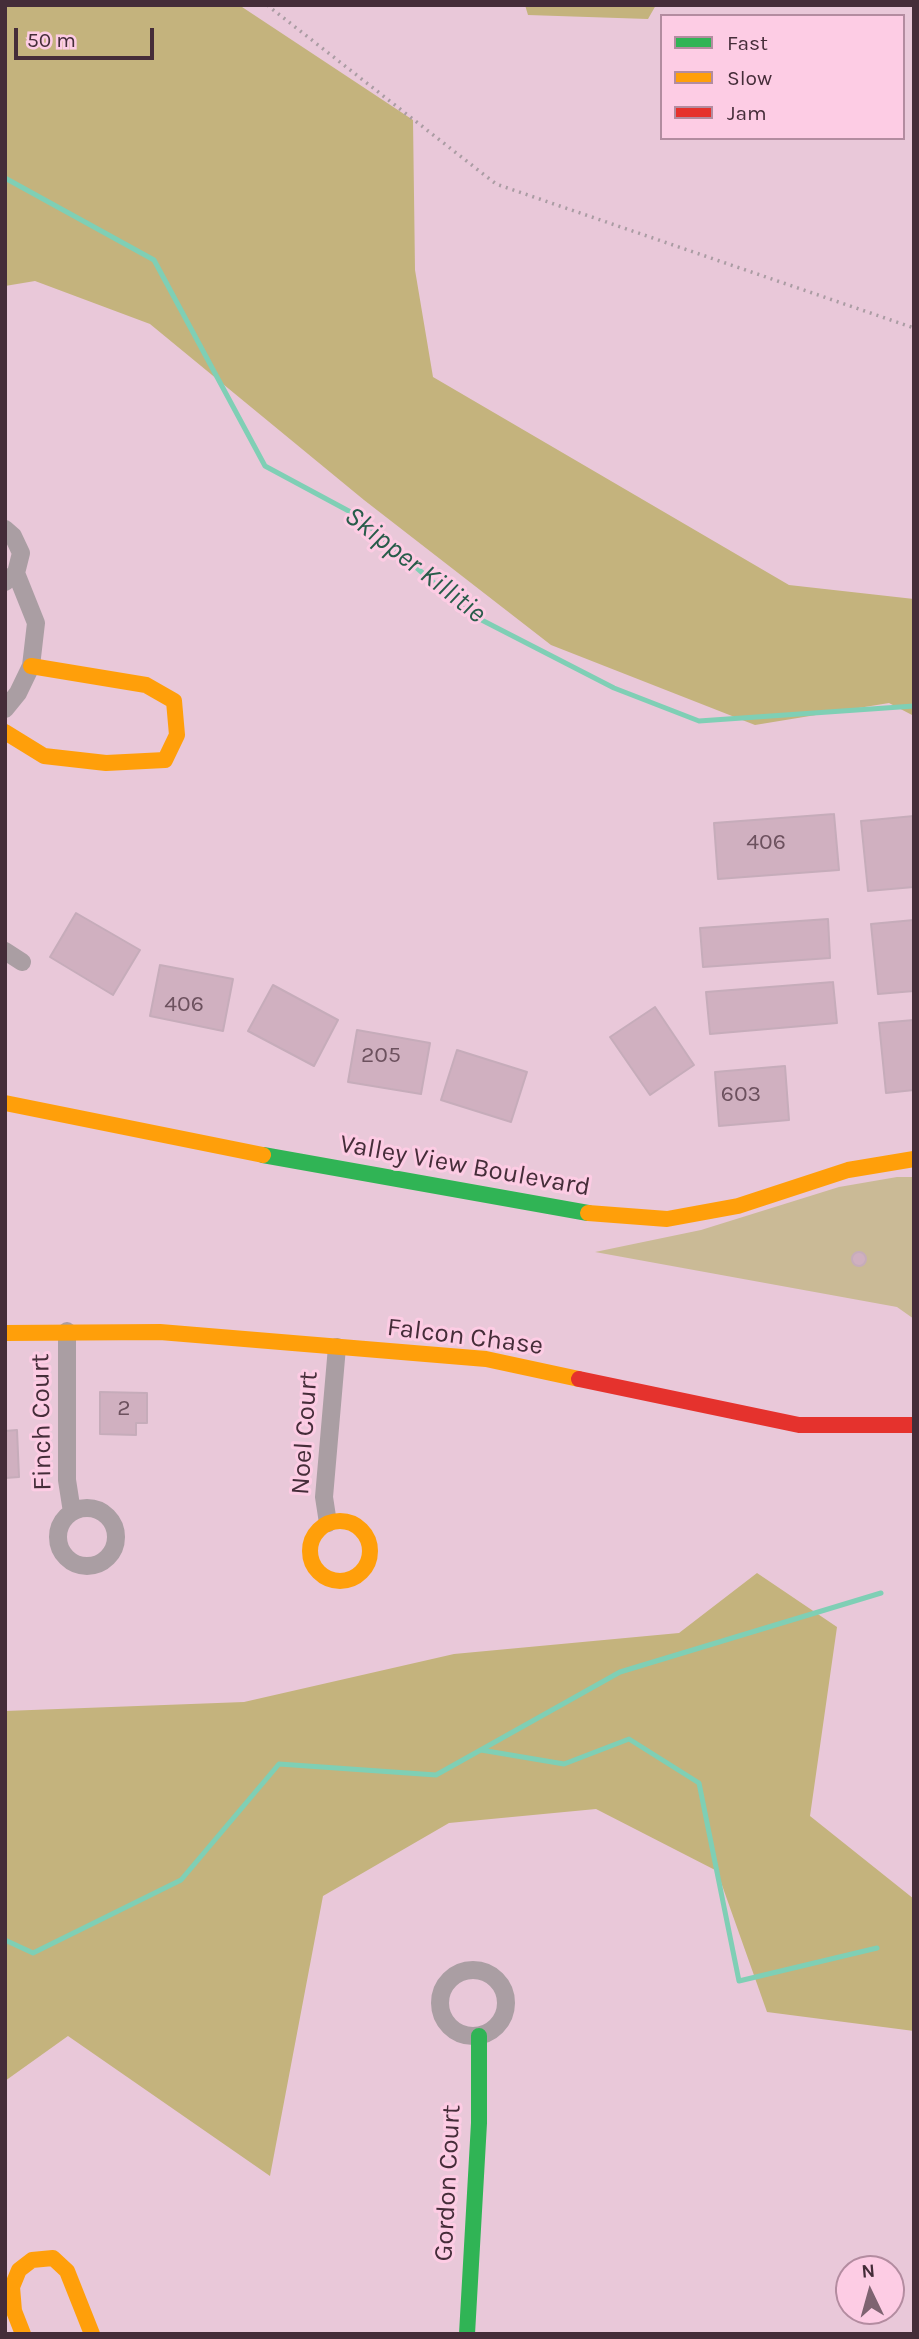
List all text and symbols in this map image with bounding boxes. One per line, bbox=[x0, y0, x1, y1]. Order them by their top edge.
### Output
scale bar bbox=[18, 14, 158, 58]
legend bbox=[660, 14, 905, 140]
text: 50 m bbox=[27, 28, 76, 52]
text: Fast bbox=[727, 31, 768, 55]
text: Slow bbox=[727, 66, 772, 90]
text: Jam bbox=[727, 101, 767, 125]
water label: Skipper Killitie bbox=[338, 499, 492, 631]
house number: 406 bbox=[746, 828, 786, 856]
house number: 406 bbox=[164, 990, 204, 1018]
house number: 205 bbox=[361, 1041, 401, 1069]
house number: 603 bbox=[721, 1080, 761, 1108]
street label: Valley View Boulevard bbox=[337, 1129, 593, 1203]
street label: Falcon Chase bbox=[385, 1312, 545, 1362]
street label: Finch Court bbox=[25, 1353, 59, 1491]
street label: Noel Court bbox=[285, 1370, 325, 1496]
house number: 2 bbox=[117, 1394, 131, 1422]
street label: Gordon Court bbox=[428, 2104, 468, 2262]
north arrow bbox=[835, 2255, 905, 2325]
text: N bbox=[861, 2260, 876, 2283]

